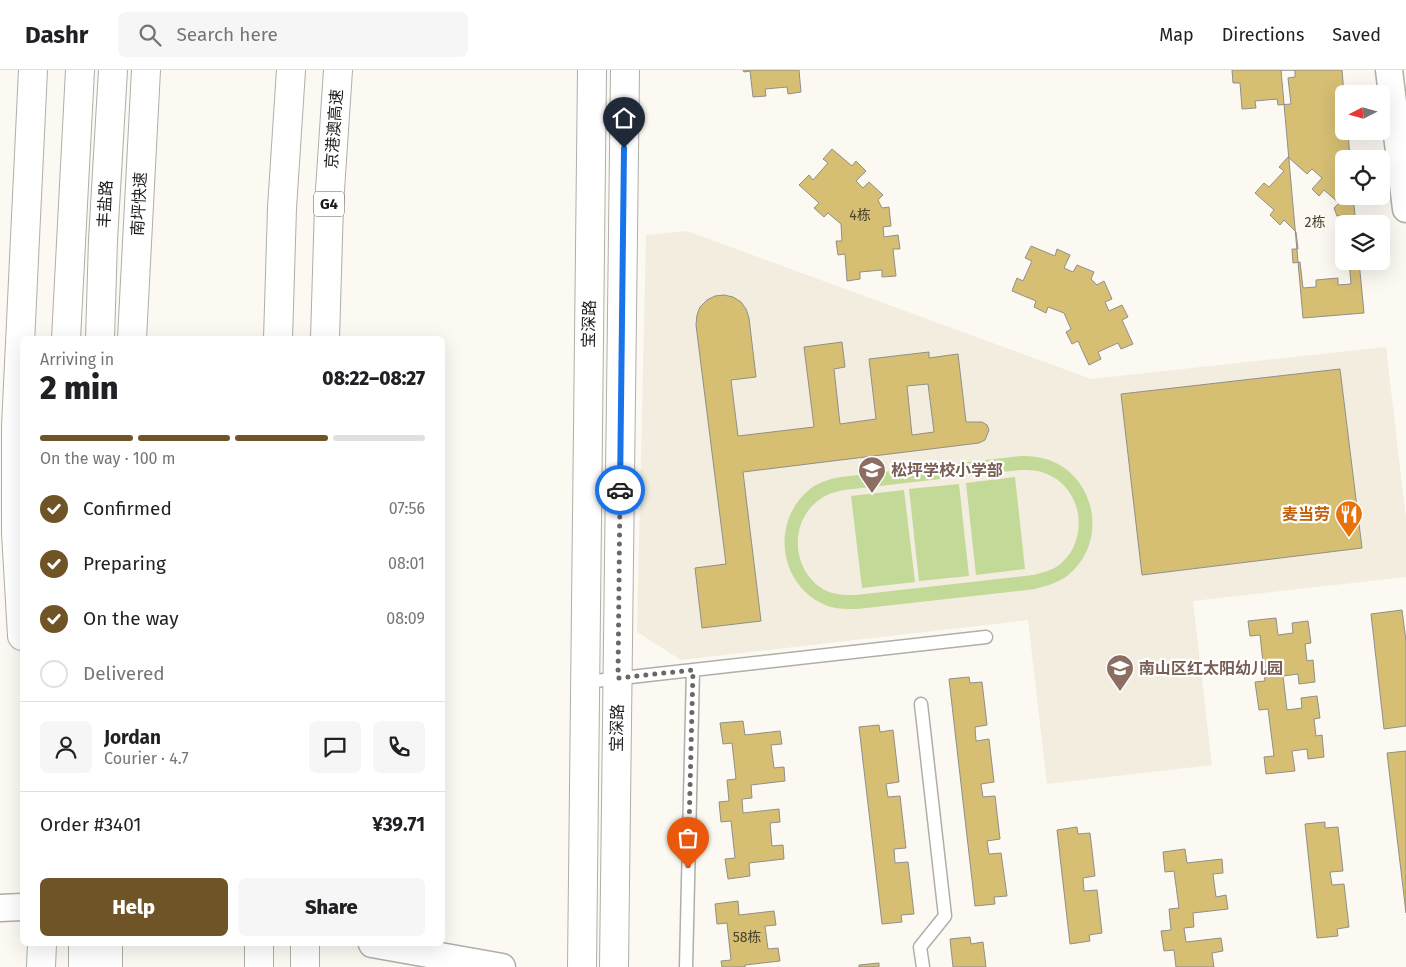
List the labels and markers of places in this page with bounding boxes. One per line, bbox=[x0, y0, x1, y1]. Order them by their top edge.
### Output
pin bbox=[603, 97, 645, 148]
school or university icon: 松坪学校小学部 bbox=[857, 455, 887, 494]
place label: 松坪学校小学部 bbox=[891, 461, 1003, 480]
restaurant icon: 麦当劳 bbox=[1334, 499, 1364, 538]
place label: 麦当劳 bbox=[1282, 505, 1330, 524]
school or university icon: 南山区红太阳幼儿园 bbox=[1105, 653, 1135, 692]
place label: 南山区红太阳幼儿园 bbox=[1139, 659, 1283, 678]
pin bbox=[667, 817, 709, 868]

